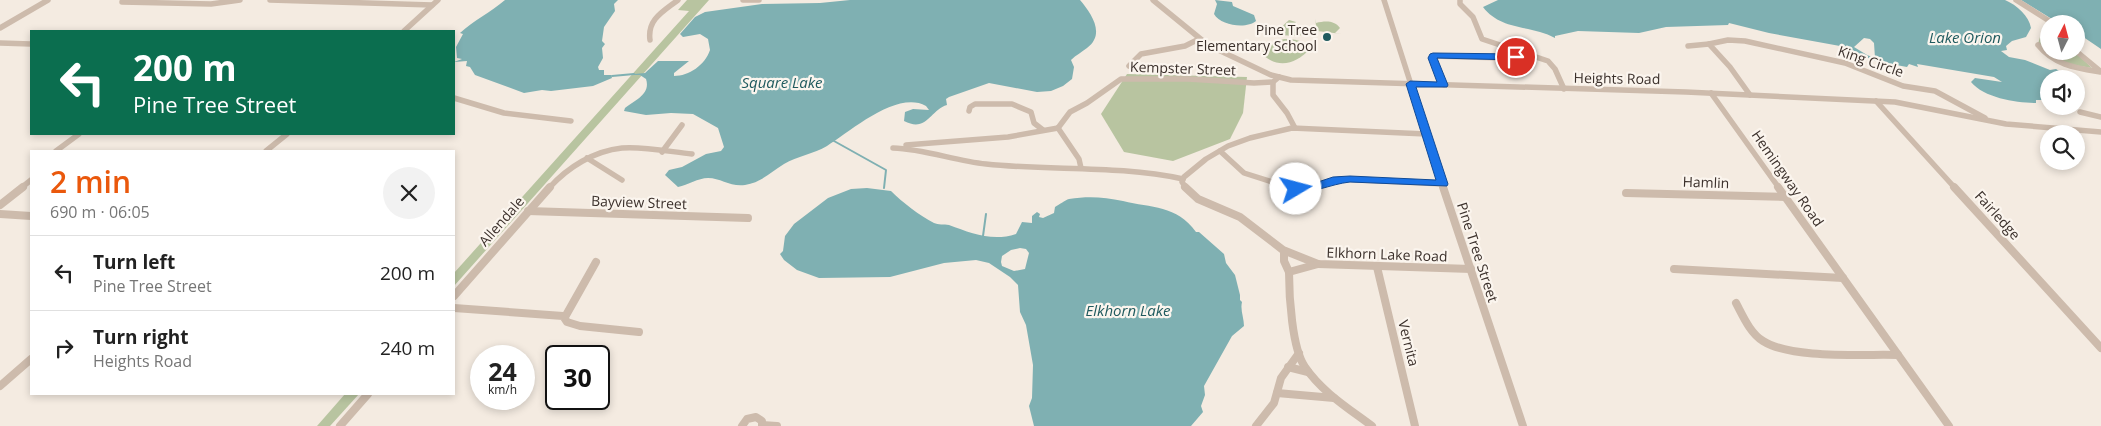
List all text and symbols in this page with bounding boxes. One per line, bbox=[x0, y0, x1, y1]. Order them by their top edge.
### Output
north arrow bbox=[2040, 15, 2085, 60]
map controls bbox=[2040, 15, 2085, 170]
place label: Pine Tree Elementary School bbox=[1196, 20, 1317, 55]
water label: Lake Orion bbox=[1929, 27, 2001, 47]
marker: Pine Tree Elementary School bbox=[1321, 31, 1333, 43]
pin bbox=[1495, 36, 1537, 78]
street label: King Circle bbox=[1836, 41, 1906, 81]
icon: arrive bbox=[1502, 43, 1530, 71]
text: 200 m bbox=[133, 44, 237, 91]
icon: left bbox=[50, 50, 115, 115]
street label: Kempster Street bbox=[1130, 57, 1236, 79]
street label: Heights Road bbox=[1574, 68, 1660, 88]
button: sound bbox=[2040, 70, 2085, 115]
water label: Square Lake bbox=[741, 72, 823, 92]
text: Pine Tree Street bbox=[133, 89, 296, 119]
button: search bbox=[2040, 125, 2085, 170]
street label: Hemingway Road bbox=[1748, 126, 1828, 230]
text: 2 min bbox=[50, 161, 131, 202]
position arrow bbox=[1269, 162, 1321, 214]
button: close bbox=[383, 167, 435, 219]
street label: Hamlin bbox=[1682, 172, 1730, 192]
street label: Fairledge bbox=[1971, 186, 2025, 244]
street label: Bayview Street bbox=[591, 191, 687, 213]
street label: Allendale bbox=[474, 192, 528, 250]
street label: Pine Tree Street bbox=[1453, 200, 1503, 304]
text: 690 m · 06:05 bbox=[50, 201, 150, 223]
street label: Elkhorn Lake Road bbox=[1326, 242, 1448, 266]
text: Turn left bbox=[93, 249, 175, 275]
icon: left bbox=[50, 259, 78, 287]
text: 200 m bbox=[380, 260, 435, 286]
text: Pine Tree Street bbox=[93, 275, 212, 297]
water label: Elkhorn Lake bbox=[1086, 300, 1171, 320]
street label: Vernita bbox=[1394, 318, 1424, 368]
text: Turn right bbox=[93, 324, 188, 350]
icon: right bbox=[50, 334, 78, 362]
text: 240 m bbox=[380, 335, 435, 361]
speed limit sign: 30 bbox=[545, 345, 610, 410]
text: Heights Road bbox=[93, 350, 192, 372]
text: 24 bbox=[488, 354, 517, 388]
text: km/h bbox=[488, 381, 517, 398]

